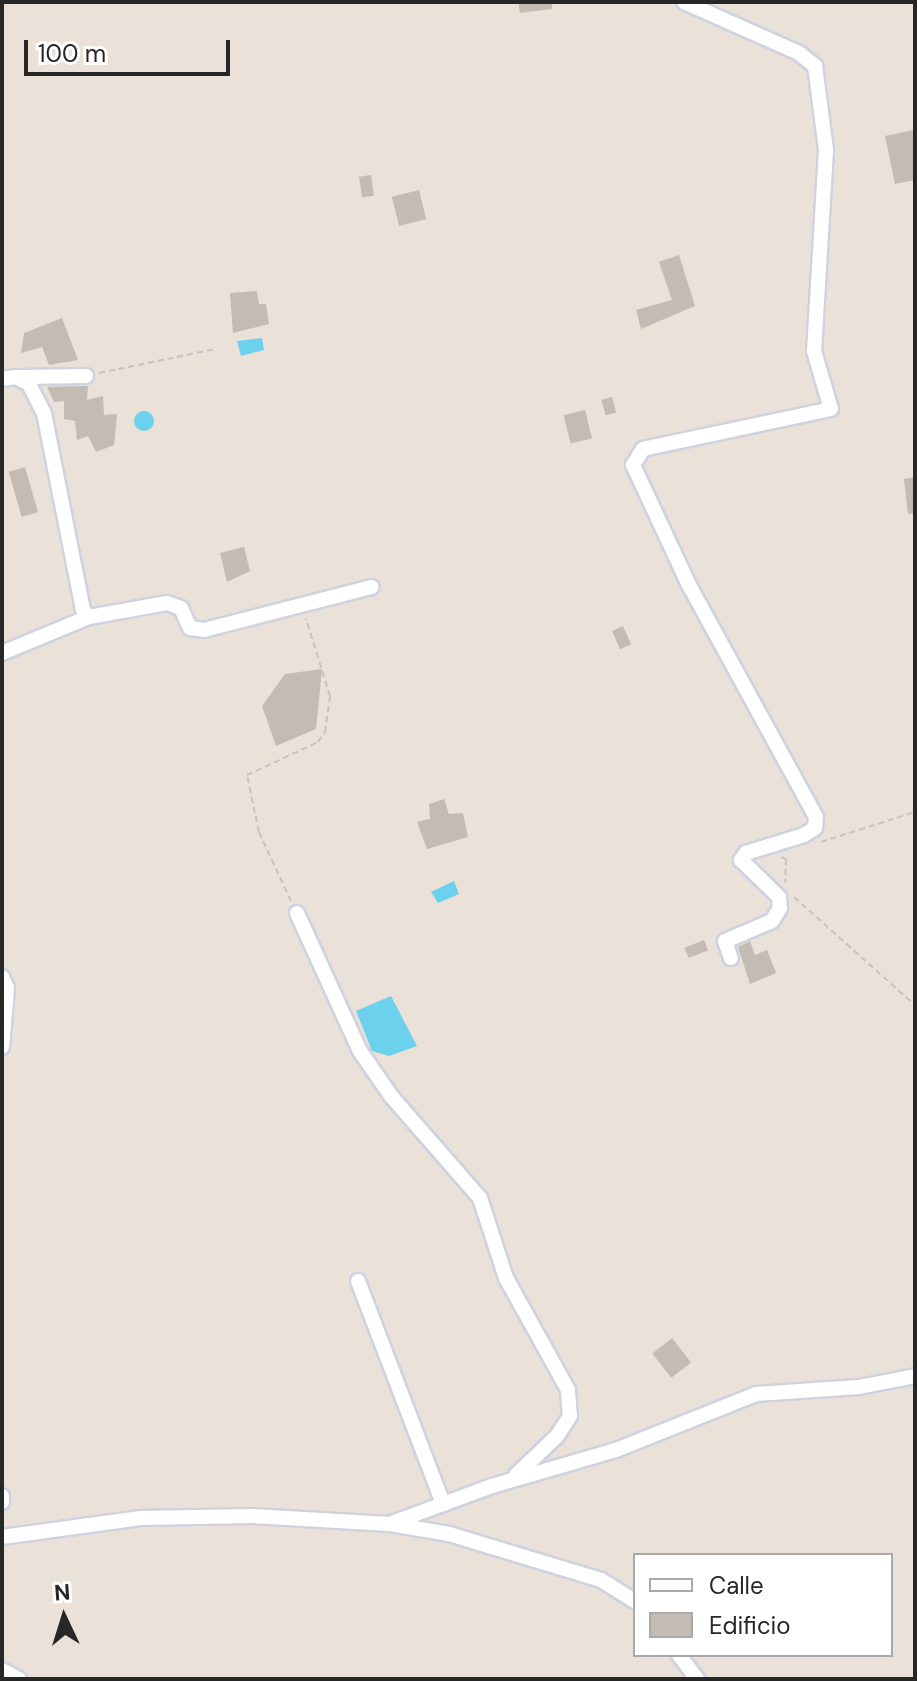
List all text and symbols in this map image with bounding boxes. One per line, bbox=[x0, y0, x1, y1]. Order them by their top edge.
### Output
scale bar bbox=[28, 24, 234, 74]
text: 100 m bbox=[38, 38, 106, 69]
legend bbox=[633, 1553, 893, 1657]
text: Calle bbox=[709, 1570, 764, 1601]
north arrow bbox=[24, 1577, 104, 1657]
text: N bbox=[53, 1578, 71, 1608]
text: Edificio bbox=[709, 1610, 791, 1641]

